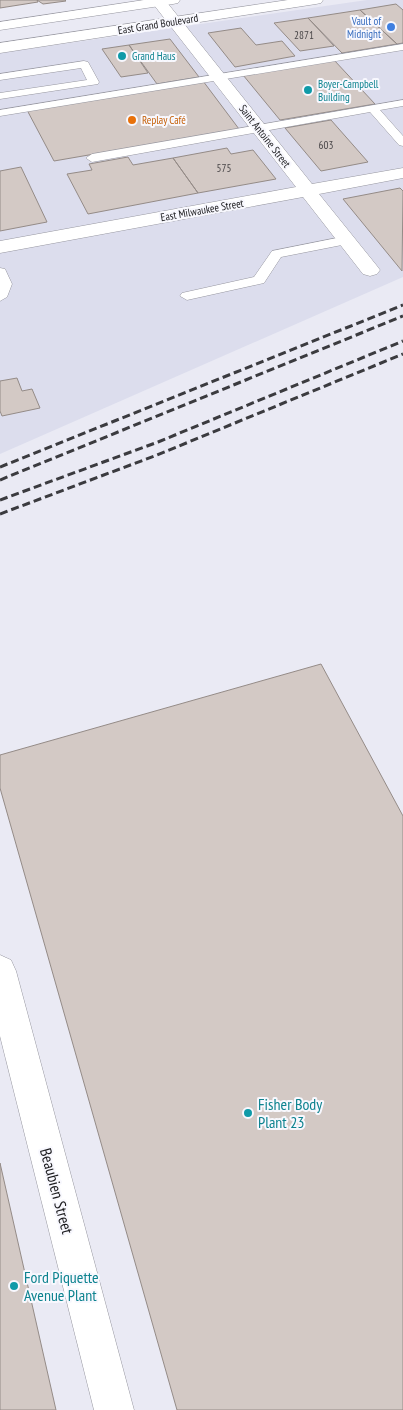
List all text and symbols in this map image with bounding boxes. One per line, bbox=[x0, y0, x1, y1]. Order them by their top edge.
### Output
street label: East Grand Boulevard bbox=[117, 11, 199, 37]
place label: Vault of Midnight bbox=[347, 14, 382, 41]
marker: Vault of Midnight bbox=[385, 21, 397, 33]
house number: 2871 bbox=[294, 28, 314, 42]
place label: Grand Haus bbox=[132, 49, 176, 63]
marker: Grand Haus bbox=[116, 50, 128, 62]
place label: Boyer-Campbell Building bbox=[318, 77, 379, 104]
marker: Boyer-Campbell Building bbox=[302, 84, 314, 96]
street label: Saint Antoine Street bbox=[236, 102, 294, 170]
place label: Replay Café bbox=[142, 113, 186, 127]
marker: Replay Café bbox=[126, 114, 138, 126]
house number: 603 bbox=[319, 138, 333, 152]
house number: 575 bbox=[217, 161, 231, 175]
street label: East Milwaukee Street bbox=[159, 196, 245, 224]
place label: Fisher Body Plant 23 bbox=[258, 1094, 322, 1132]
marker: Fisher Body Plant 23 bbox=[242, 1107, 254, 1119]
street label: Beaubien Street bbox=[36, 1146, 78, 1237]
place label: Ford Piquette Avenue Plant bbox=[24, 1267, 99, 1305]
marker: Ford Piquette Avenue Plant bbox=[8, 1280, 20, 1292]

